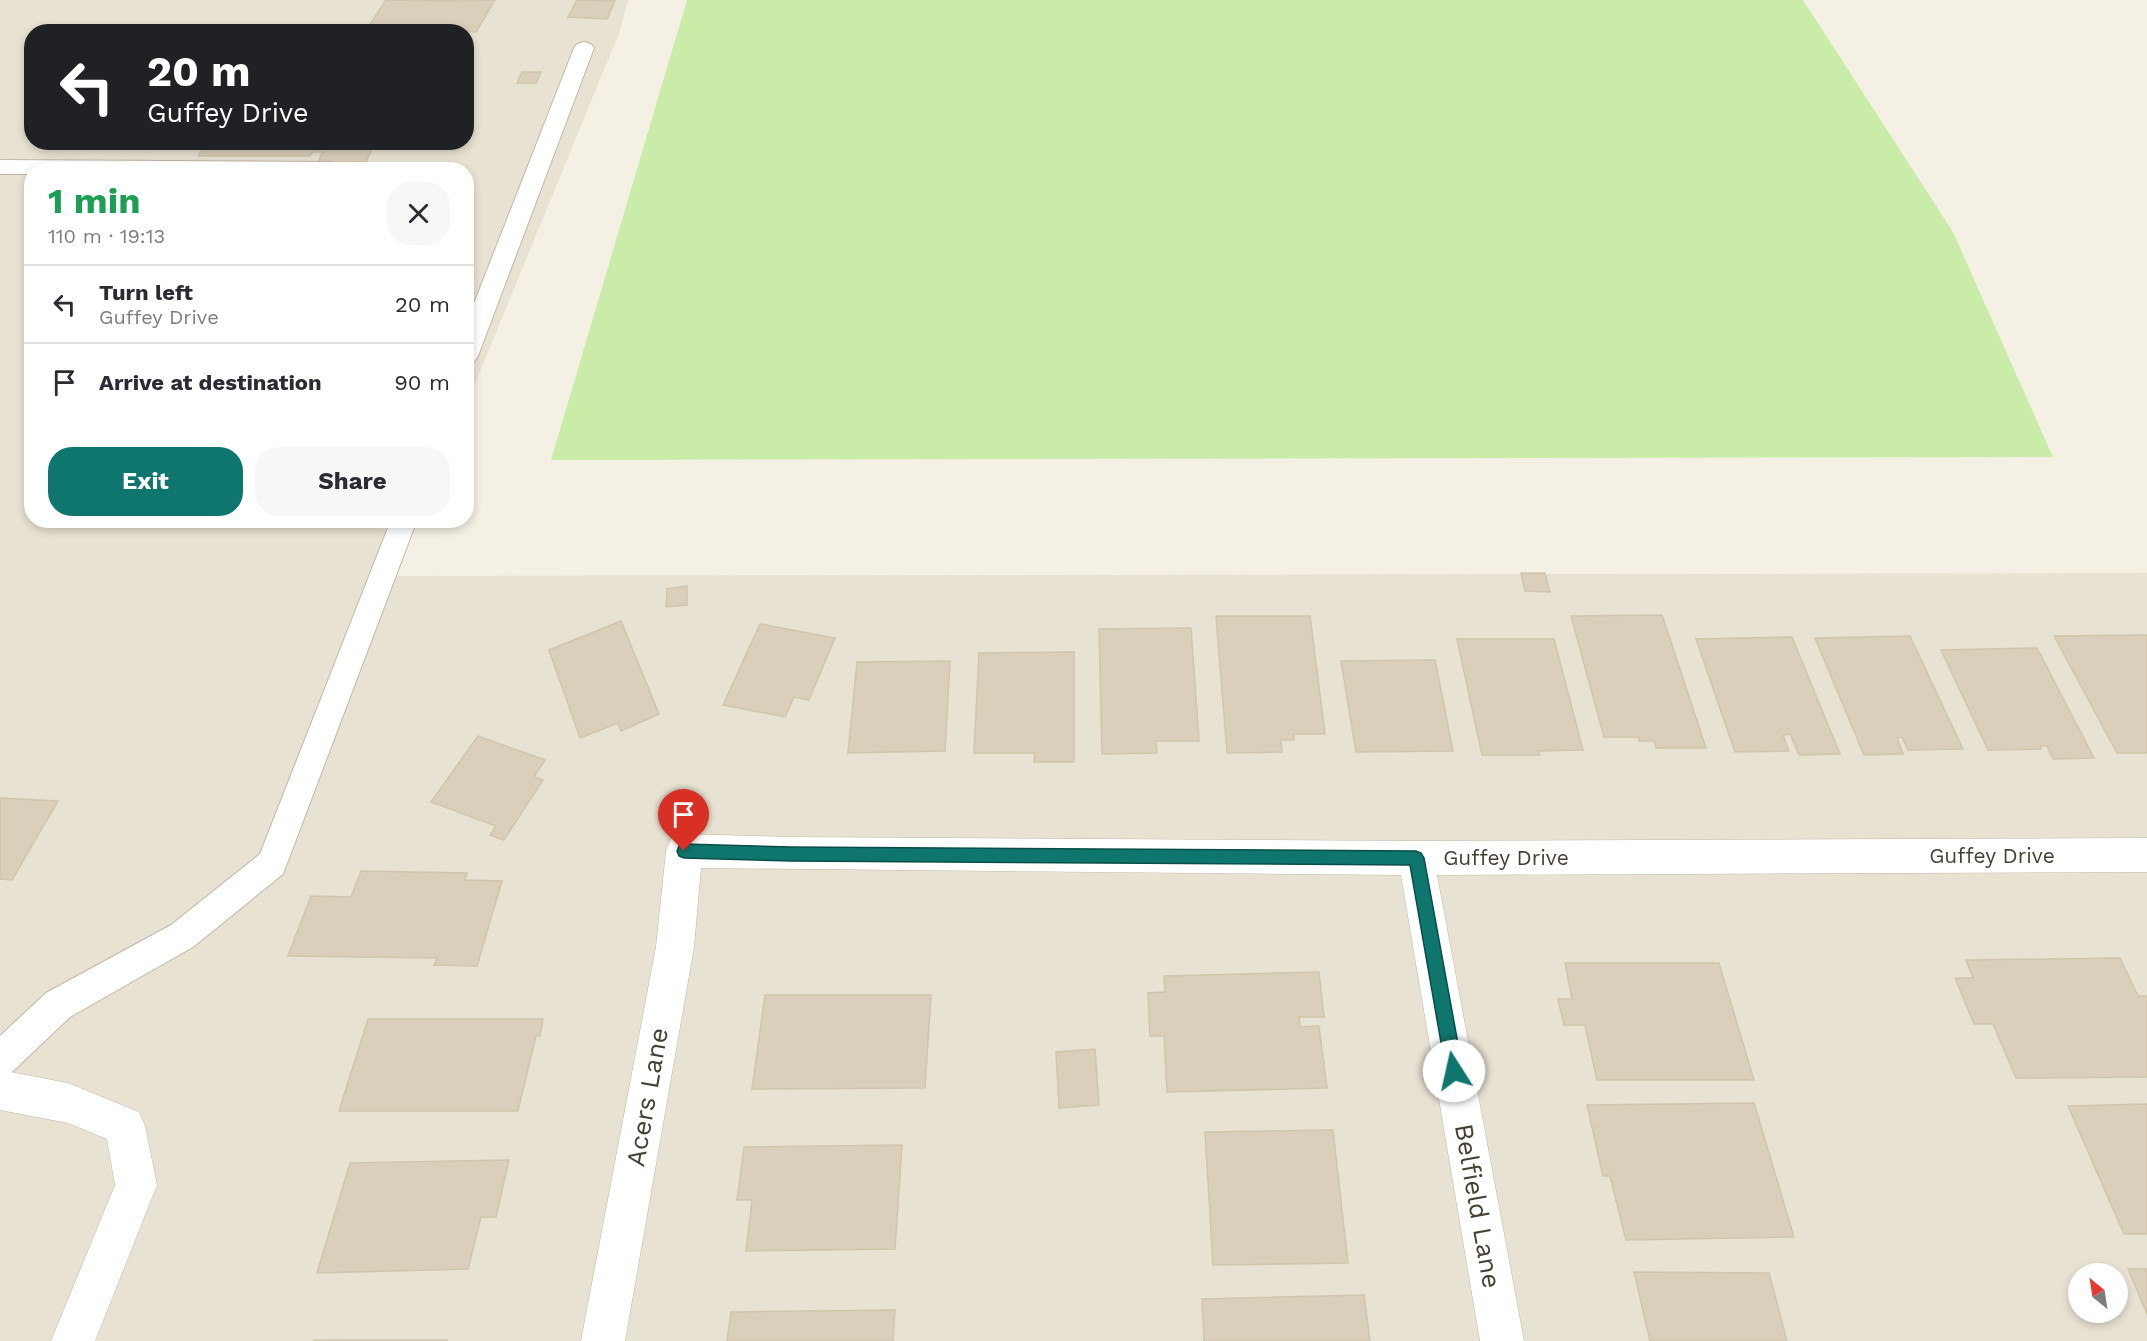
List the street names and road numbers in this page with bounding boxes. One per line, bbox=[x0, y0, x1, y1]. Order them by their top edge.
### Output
street label: Guffey Drive bbox=[1929, 843, 2055, 868]
street label: Guffey Drive bbox=[1443, 845, 1569, 870]
street label: Acers Lane bbox=[620, 1025, 674, 1169]
street label: Belfield Lane bbox=[1449, 1121, 1507, 1291]

